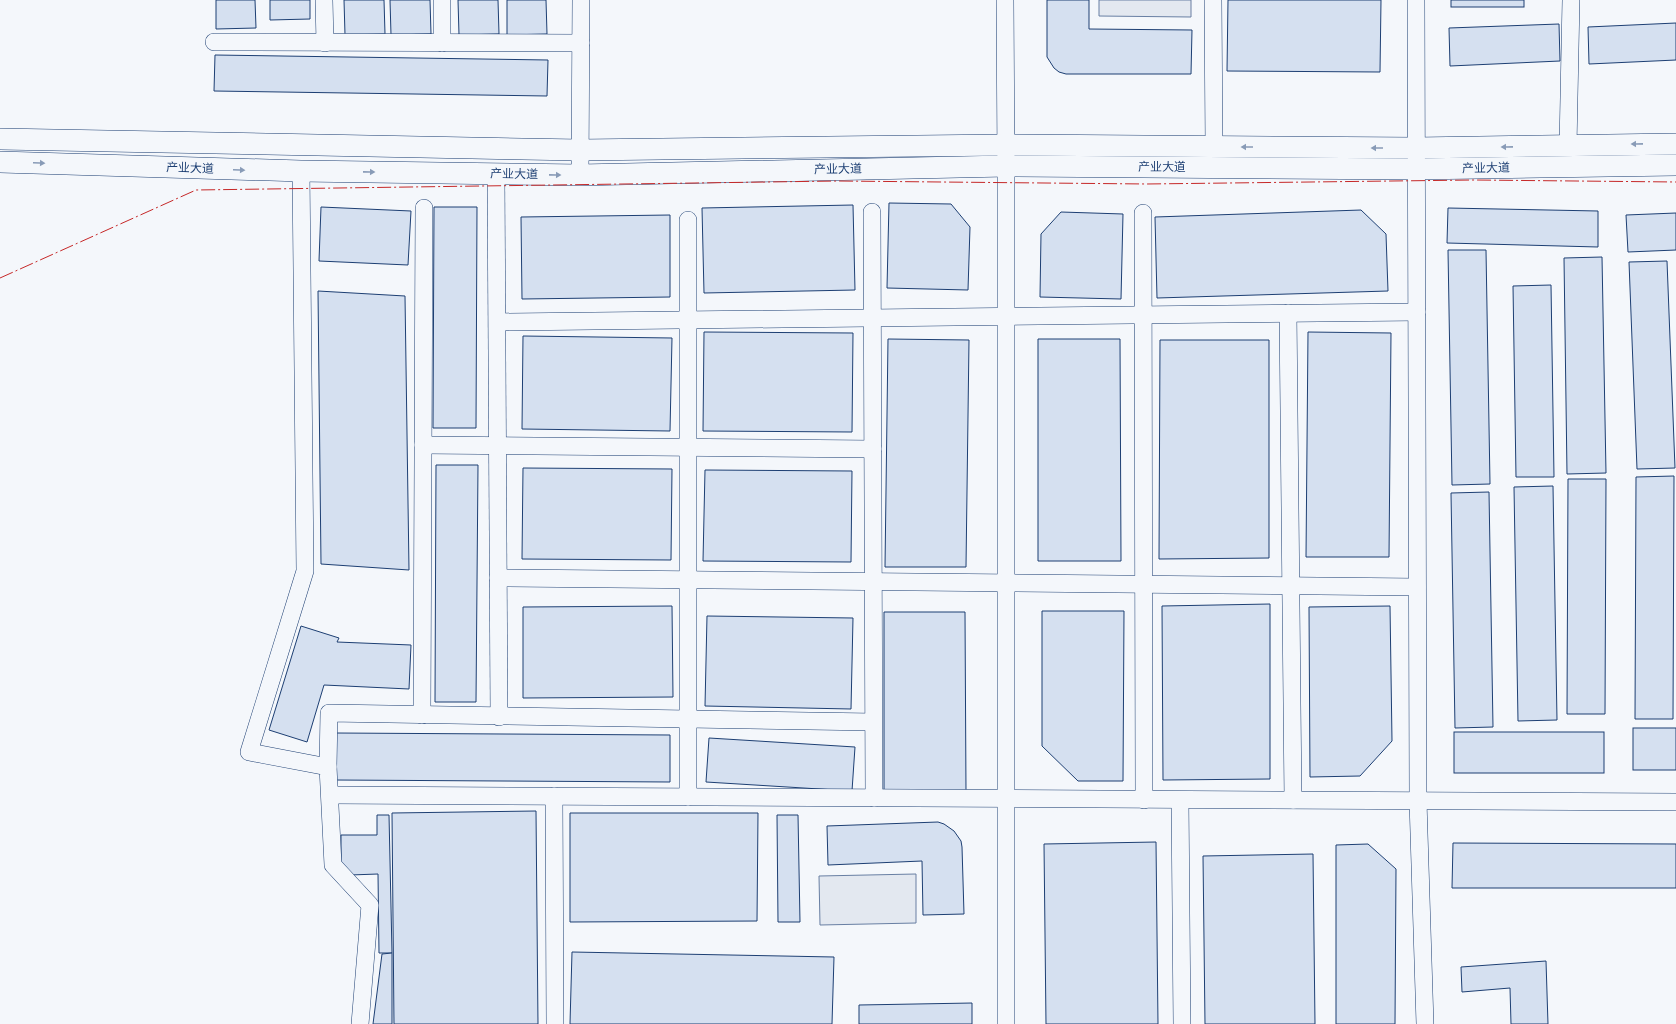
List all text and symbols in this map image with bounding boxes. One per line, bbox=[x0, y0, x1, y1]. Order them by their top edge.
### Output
one-way arrow bbox=[1630, 141, 1643, 147]
one-way arrow bbox=[1240, 144, 1253, 150]
one-way arrow bbox=[1500, 144, 1513, 150]
one-way arrow bbox=[1370, 145, 1383, 151]
street label: 产业大道 bbox=[166, 159, 214, 175]
street label: 产业大道 bbox=[1138, 159, 1186, 173]
one-way arrow bbox=[33, 160, 46, 166]
street label: 产业大道 bbox=[1462, 160, 1510, 174]
street label: 产业大道 bbox=[814, 161, 862, 175]
one-way arrow bbox=[233, 166, 245, 173]
street label: 产业大道 bbox=[490, 166, 538, 180]
one-way arrow bbox=[363, 169, 376, 175]
one-way arrow bbox=[549, 172, 562, 178]

